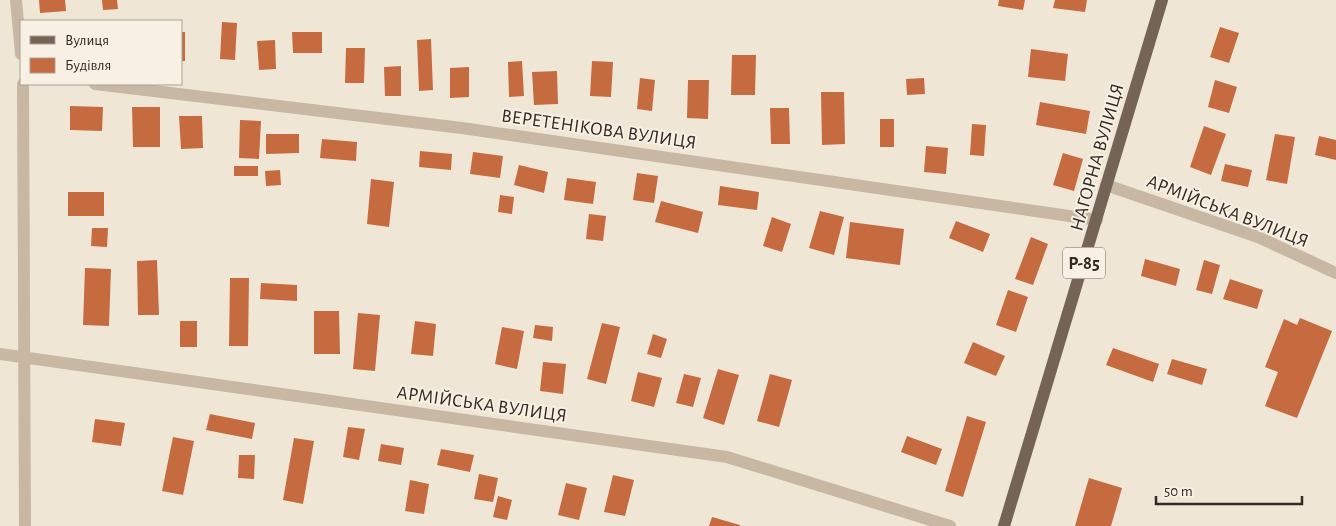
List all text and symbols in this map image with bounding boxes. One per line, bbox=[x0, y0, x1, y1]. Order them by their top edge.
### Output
legend bbox=[20, 20, 182, 85]
text: Вулиця bbox=[65, 33, 109, 48]
text: Будівля bbox=[65, 58, 111, 73]
street label: НАГОРНА ВУЛИЦЯ bbox=[1067, 82, 1128, 233]
street label: ВЕРЕТЕНІКОВА ВУЛИЦЯ bbox=[500, 106, 698, 153]
street label: АРМІЙСЬКА ВУЛИЦЯ bbox=[1144, 171, 1311, 251]
road number: Р-85 bbox=[1063, 248, 1105, 278]
street label: АРМІЙСЬКА ВУЛИЦЯ bbox=[396, 382, 568, 426]
scale bar bbox=[1156, 474, 1302, 506]
text: 50 m bbox=[1164, 484, 1193, 499]

